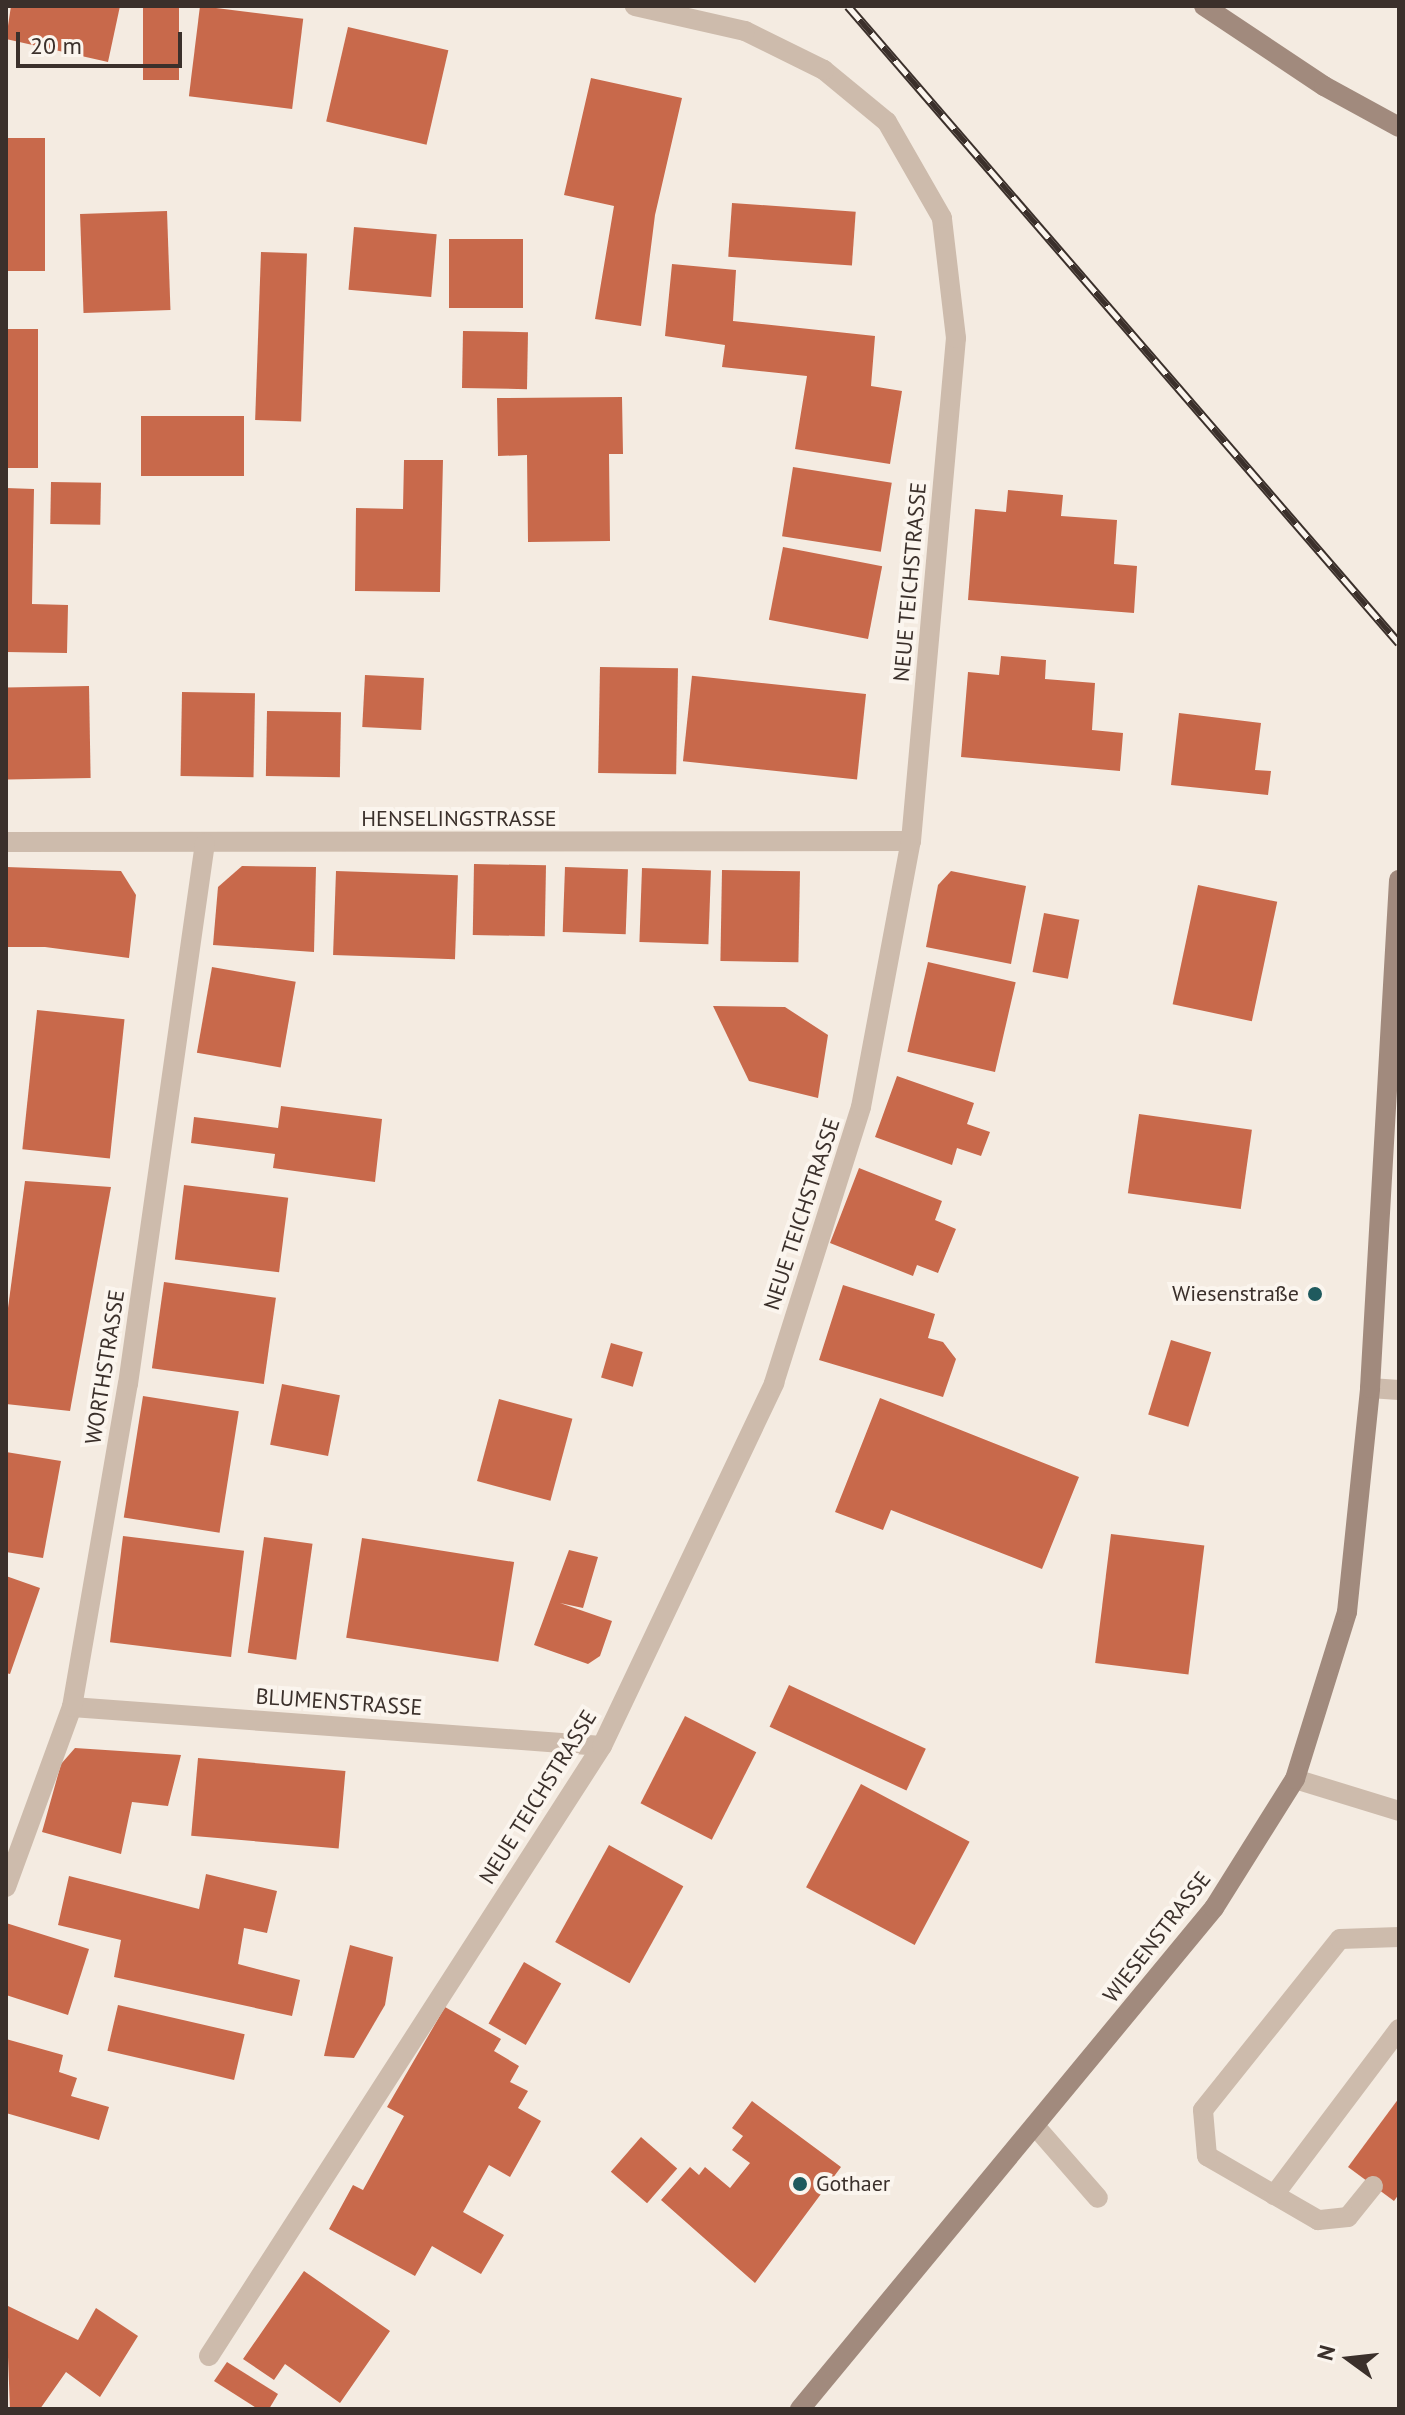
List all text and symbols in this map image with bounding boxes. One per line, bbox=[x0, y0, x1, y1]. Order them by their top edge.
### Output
scale bar bbox=[20, 16, 186, 66]
text: 20 m bbox=[30, 30, 82, 61]
street label: NEUE TEICHSTRASSE bbox=[888, 481, 932, 683]
street label: HENSELINGSTRASSE bbox=[361, 806, 557, 832]
street label: NEUE TEICHSTRASSE bbox=[758, 1114, 846, 1314]
place label: Wiesenstraße bbox=[1172, 1281, 1299, 1307]
marker: Wiesenstraße bbox=[1306, 1285, 1324, 1303]
street label: WORTHSTRASSE bbox=[80, 1288, 130, 1446]
street label: BLUMENSTRASSE bbox=[255, 1683, 423, 1721]
street label: NEUE TEICHSTRASSE bbox=[474, 1705, 602, 1889]
street label: WIESENSTRASSE bbox=[1098, 1866, 1216, 2008]
place label: Gothaer bbox=[816, 2171, 890, 2197]
marker: Gothaer bbox=[791, 2175, 809, 2193]
north arrow bbox=[1309, 2319, 1389, 2399]
text: N bbox=[1310, 2342, 1341, 2363]

